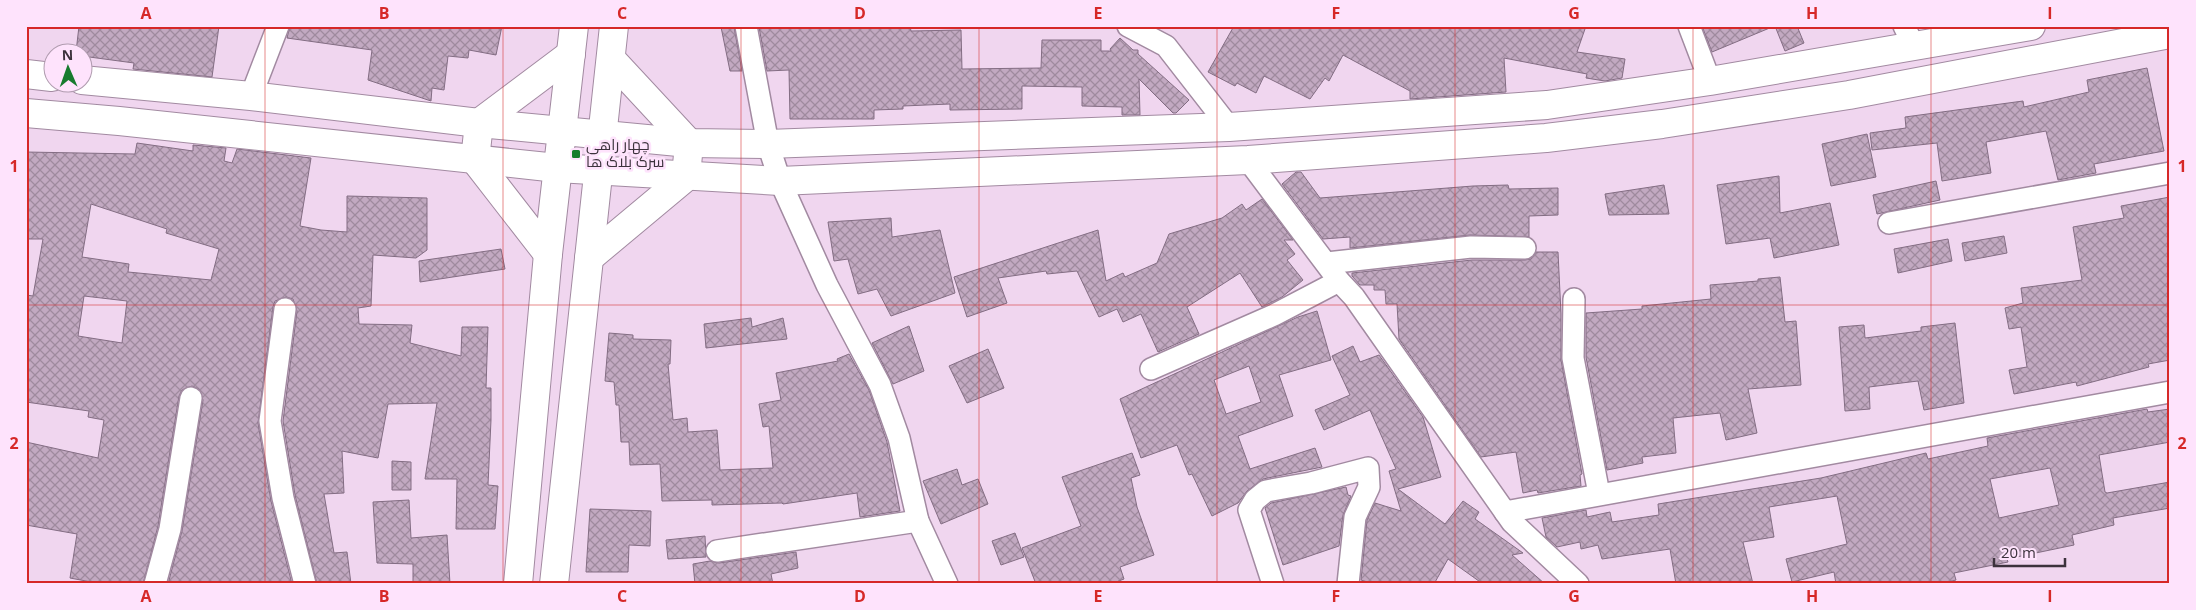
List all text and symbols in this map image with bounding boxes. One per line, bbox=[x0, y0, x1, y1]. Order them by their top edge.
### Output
text: A bbox=[140, 2, 152, 24]
text: B bbox=[379, 2, 389, 24]
text: C bbox=[617, 2, 627, 24]
text: D bbox=[854, 2, 866, 24]
text: E bbox=[1094, 2, 1103, 24]
text: F bbox=[1332, 2, 1340, 24]
text: G bbox=[1568, 2, 1580, 24]
text: H bbox=[1806, 2, 1818, 24]
text: I bbox=[2047, 2, 2053, 24]
north arrow bbox=[42, 42, 92, 92]
text: N bbox=[62, 45, 74, 64]
place label: چهار راهی سرک بلاک ها bbox=[586, 134, 664, 171]
marker: چهار راهی سرک بلاک ها bbox=[570, 148, 582, 160]
text: 1 bbox=[9, 155, 19, 177]
text: 1 bbox=[2177, 155, 2187, 177]
text: 2 bbox=[9, 432, 19, 454]
text: 2 bbox=[2177, 432, 2187, 454]
scale bar bbox=[1994, 535, 2065, 567]
text: 20 m bbox=[2001, 542, 2036, 562]
text: A bbox=[140, 585, 152, 607]
text: B bbox=[379, 585, 389, 607]
text: C bbox=[617, 585, 627, 607]
text: D bbox=[854, 585, 866, 607]
text: E bbox=[1094, 585, 1103, 607]
text: F bbox=[1332, 585, 1340, 607]
text: G bbox=[1568, 585, 1580, 607]
text: H bbox=[1806, 585, 1818, 607]
text: I bbox=[2047, 585, 2053, 607]

